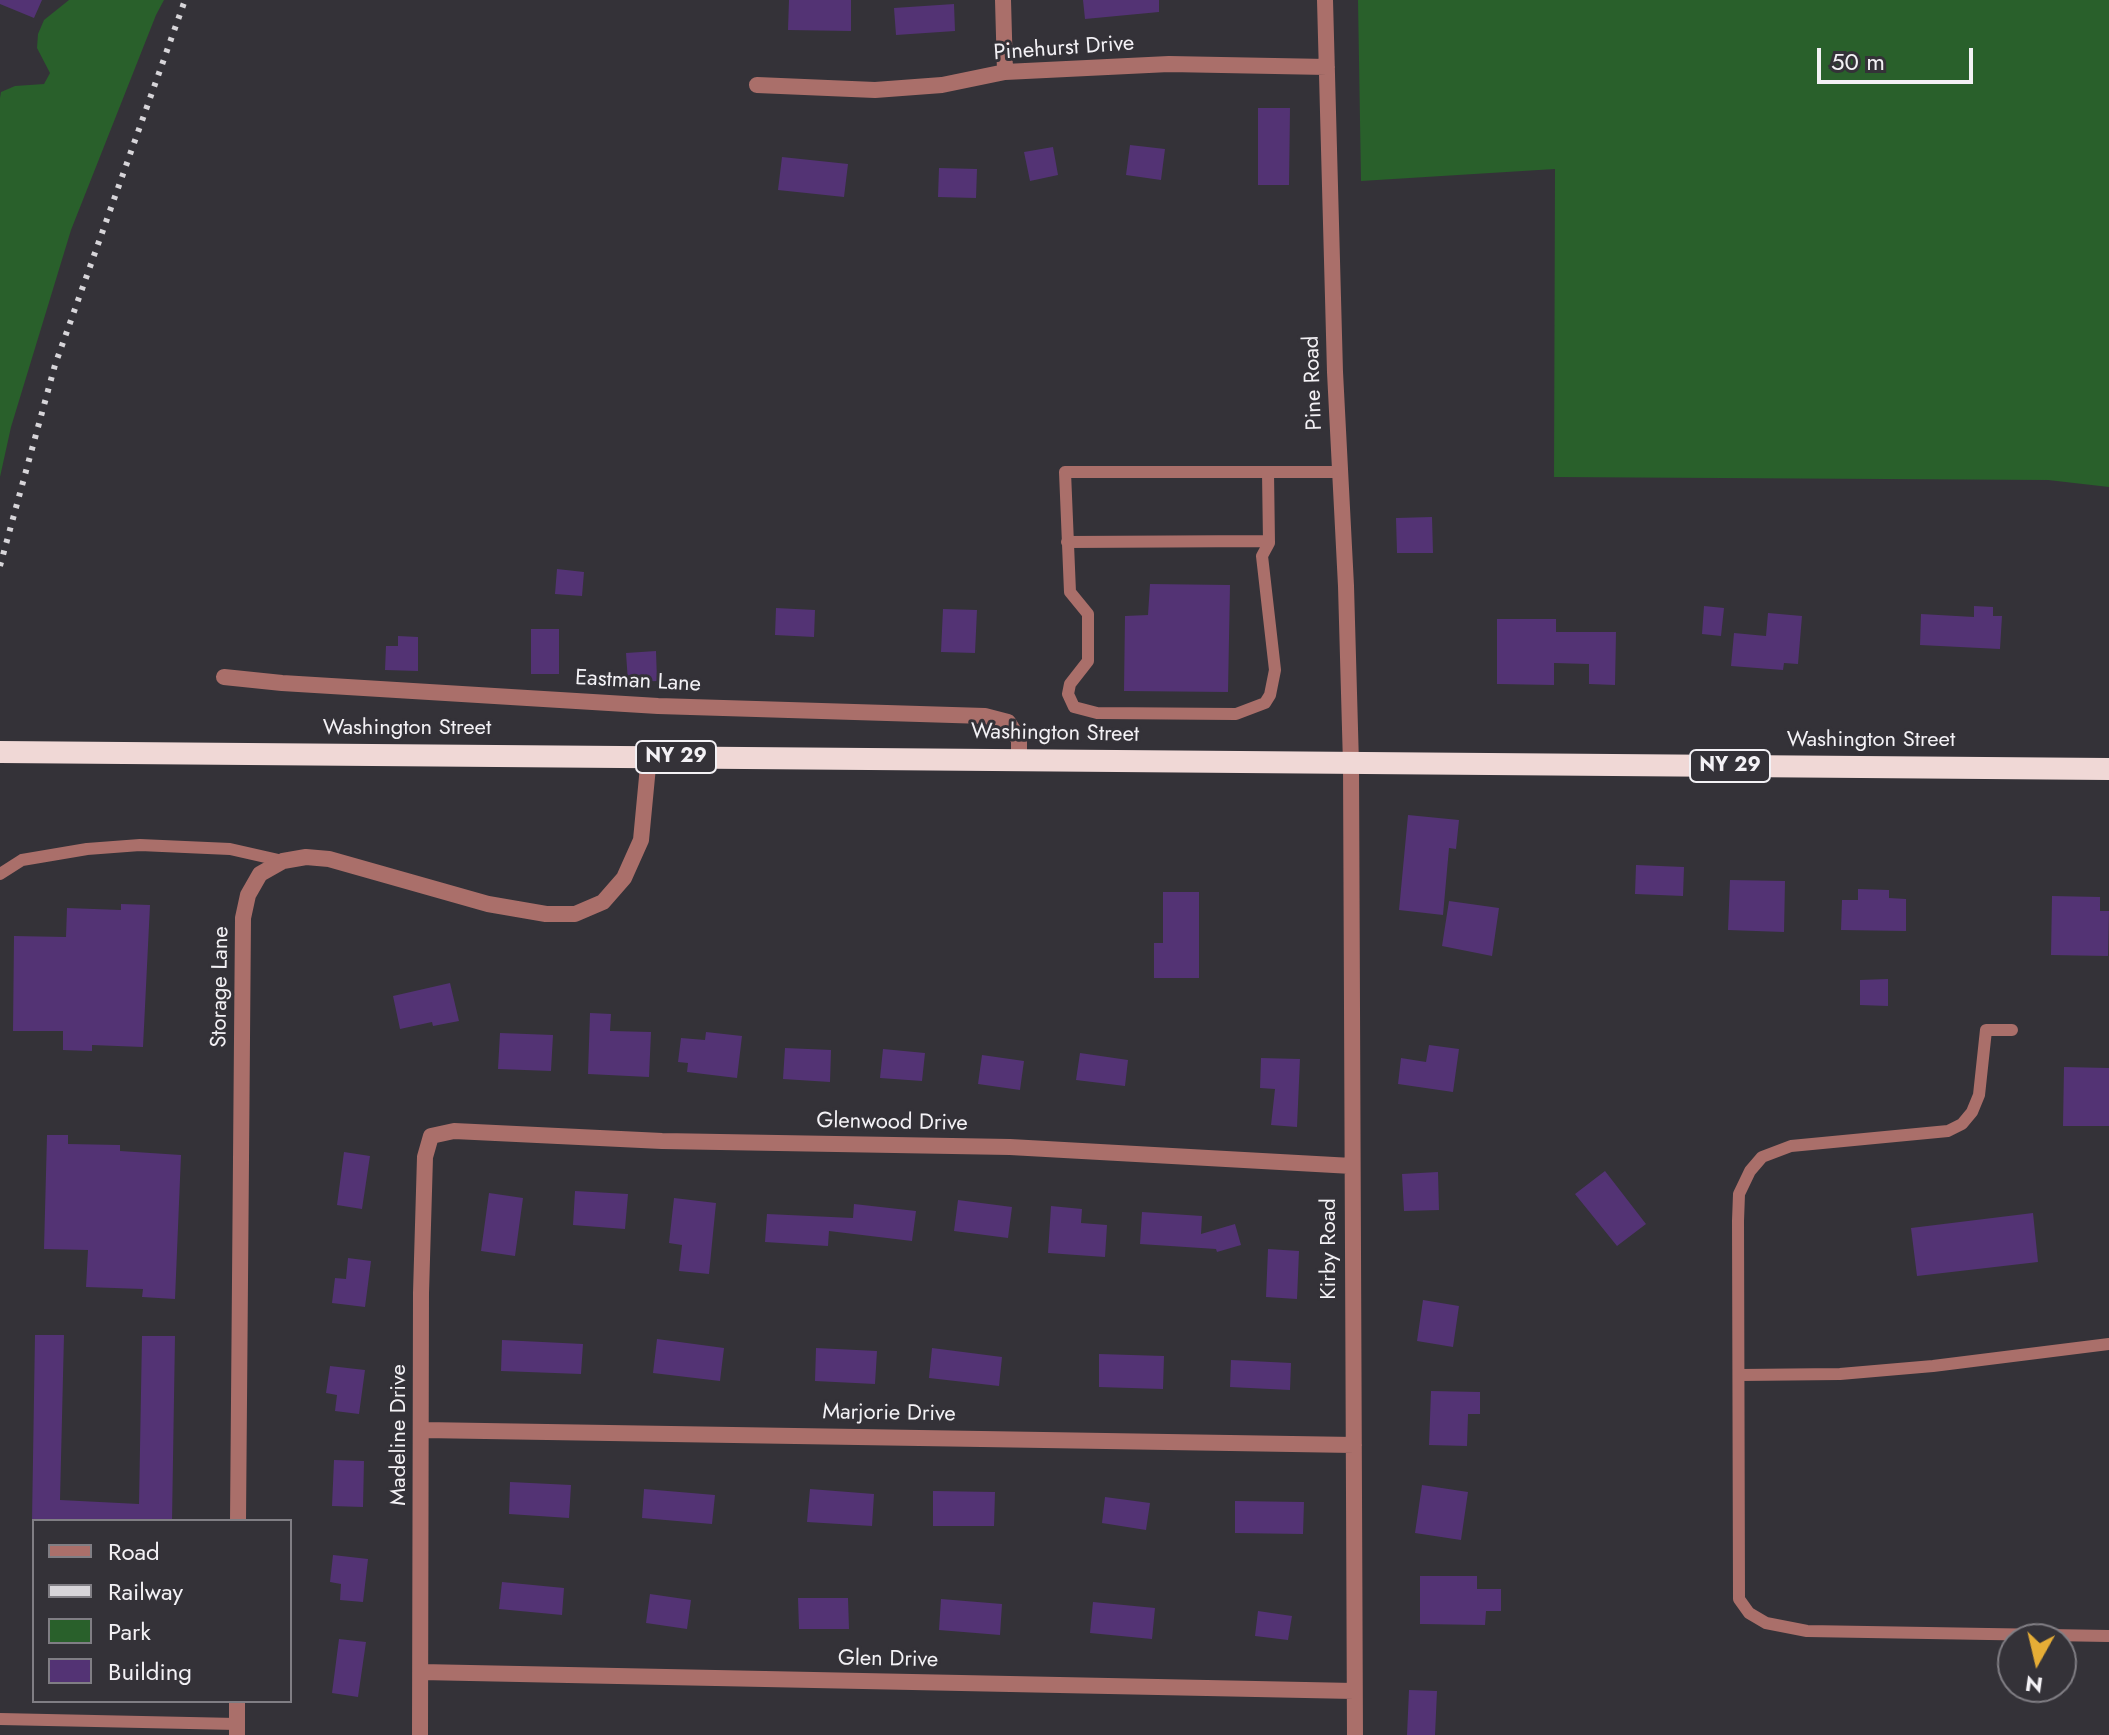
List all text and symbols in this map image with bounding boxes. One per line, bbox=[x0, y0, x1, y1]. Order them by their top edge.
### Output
street label: Pinehurst Drive bbox=[993, 31, 1135, 67]
scale bar bbox=[1821, 32, 1977, 82]
text: 50 m bbox=[1831, 44, 1885, 79]
street label: Pine Road bbox=[1299, 335, 1329, 431]
street label: Eastman Lane bbox=[574, 666, 702, 698]
street label: Washington Street bbox=[323, 716, 491, 742]
street label: Washington Street bbox=[971, 719, 1139, 749]
street label: Washington Street bbox=[1787, 728, 1955, 754]
road number: NY 29 bbox=[636, 741, 716, 773]
road number: NY 29 bbox=[1690, 750, 1770, 782]
street label: Storage Lane bbox=[207, 926, 235, 1048]
street label: Glenwood Drive bbox=[816, 1108, 968, 1138]
street label: Kirby Road bbox=[1317, 1198, 1343, 1300]
street label: Madeline Drive bbox=[387, 1364, 413, 1506]
street label: Marjorie Drive bbox=[822, 1400, 956, 1428]
legend bbox=[32, 1519, 292, 1703]
text: Road bbox=[108, 1534, 160, 1569]
text: Railway bbox=[108, 1574, 183, 1609]
text: Park bbox=[108, 1614, 151, 1649]
north arrow bbox=[1997, 1623, 2077, 1703]
street label: Glen Drive bbox=[838, 1646, 938, 1674]
text: Building bbox=[108, 1654, 192, 1689]
text: N bbox=[2023, 1668, 2045, 1702]

